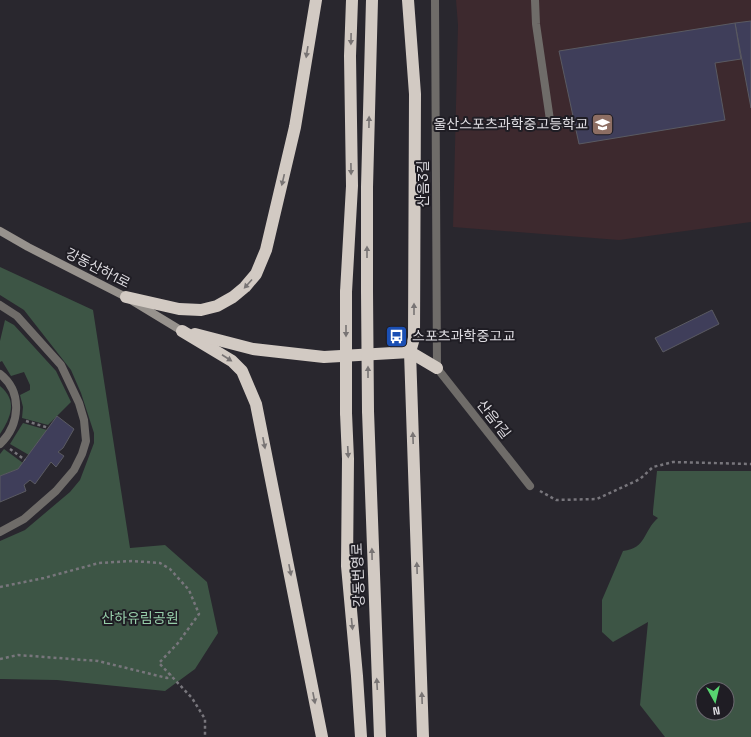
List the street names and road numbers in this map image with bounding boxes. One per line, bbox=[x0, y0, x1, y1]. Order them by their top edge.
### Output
street label: 산음3길 bbox=[414, 160, 432, 208]
street label: 강동산하1로 bbox=[63, 244, 133, 292]
street label: 산음1길 bbox=[473, 396, 515, 442]
street label: 강동번영로 bbox=[348, 542, 368, 607]

